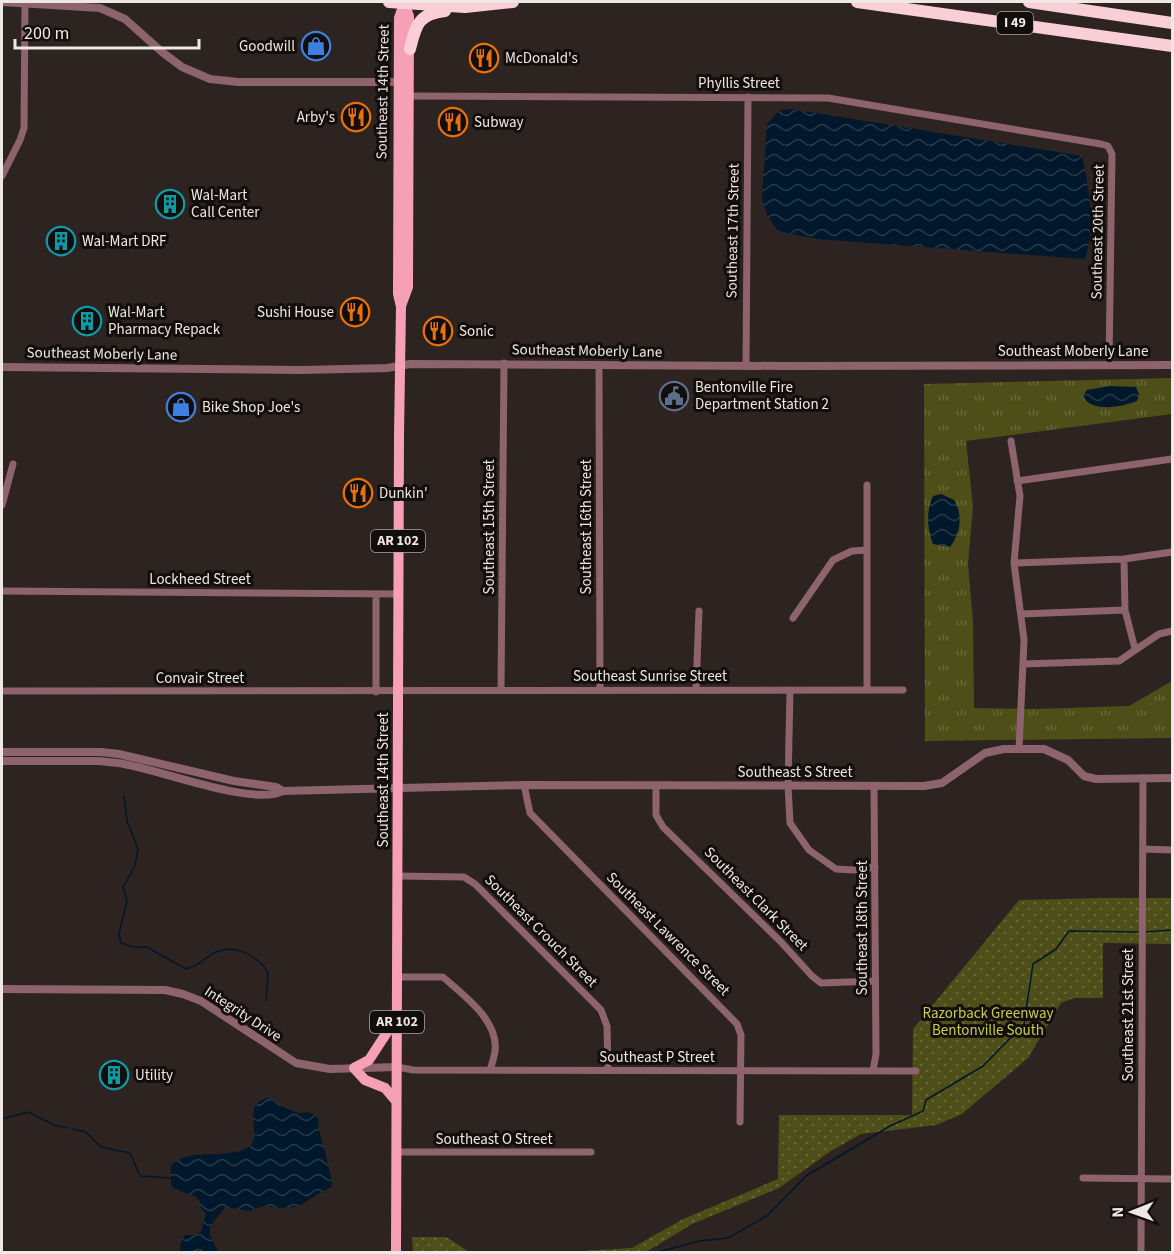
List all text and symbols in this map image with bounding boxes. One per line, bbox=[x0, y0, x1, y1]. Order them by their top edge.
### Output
scale bar bbox=[15, 12, 200, 50]
road number: I 49 bbox=[997, 12, 1033, 34]
text: 200 m bbox=[24, 21, 69, 46]
street label: Southeast 14th Street bbox=[371, 24, 395, 160]
shop icon: Goodwill bbox=[300, 30, 332, 62]
place label: Goodwill bbox=[239, 36, 295, 57]
restaurant icon: McDonald's bbox=[468, 42, 500, 74]
place label: McDonald's bbox=[505, 48, 578, 69]
street label: Phyllis Street bbox=[698, 73, 780, 94]
restaurant icon: Arby's bbox=[340, 101, 372, 133]
restaurant icon: Subway bbox=[437, 106, 469, 138]
place label: Arby's bbox=[297, 107, 335, 128]
place label: Subway bbox=[474, 112, 524, 133]
street label: Southeast 17th Street bbox=[721, 163, 745, 299]
street label: Southeast 20th Street bbox=[1086, 164, 1110, 300]
place label: Wal-Mart Call Center bbox=[191, 185, 260, 223]
building icon: Wal-Mart Call Center bbox=[154, 188, 186, 220]
building icon: Wal-Mart DRF bbox=[45, 225, 77, 257]
place label: Wal-Mart DRF bbox=[82, 231, 167, 252]
restaurant icon: Sushi House bbox=[339, 296, 371, 328]
place label: Wal-Mart Pharmacy Repack bbox=[108, 302, 221, 340]
place label: Sushi House bbox=[257, 302, 334, 323]
building icon: Wal-Mart Pharmacy Repack bbox=[71, 305, 103, 337]
restaurant icon: Sonic bbox=[422, 315, 454, 347]
place label: Sonic bbox=[459, 321, 494, 342]
street label: Southeast Moberly Lane bbox=[511, 339, 663, 363]
street label: Southeast Moberly Lane bbox=[998, 341, 1148, 362]
street label: Southeast Moberly Lane bbox=[26, 342, 178, 366]
place label: Bentonville Fire Department Station 2 bbox=[695, 377, 829, 415]
public building icon: Bentonville Fire Department Station 2 bbox=[658, 380, 690, 412]
shop icon: Bike Shop Joe's bbox=[165, 391, 197, 423]
place label: Bike Shop Joe's bbox=[202, 397, 300, 418]
street label: Southeast 15th Street bbox=[479, 459, 500, 595]
street label: Southeast 16th Street bbox=[576, 459, 597, 595]
restaurant icon: Dunkin' bbox=[342, 477, 374, 509]
place label: Dunkin' bbox=[379, 483, 428, 504]
road number: AR 102 bbox=[371, 530, 425, 552]
street label: Lockheed Street bbox=[149, 569, 251, 590]
street label: Southeast Sunrise Street bbox=[573, 666, 727, 687]
street label: Convair Street bbox=[156, 668, 244, 689]
street label: Southeast 14th Street bbox=[373, 712, 394, 848]
street label: Southeast S Street bbox=[738, 762, 852, 783]
street label: Southeast Clark Street bbox=[699, 842, 813, 956]
street label: Southeast 18th Street bbox=[852, 860, 873, 996]
street label: Southeast Lawrence Street bbox=[601, 867, 735, 1001]
street label: Southeast Crouch Street bbox=[480, 870, 602, 992]
street label: Southeast 21st Street bbox=[1118, 949, 1139, 1081]
street label: Integrity Drive bbox=[200, 981, 286, 1047]
park label: Razorback Greenway Bentonville South bbox=[922, 1003, 1054, 1041]
road number: AR 102 bbox=[370, 1011, 424, 1033]
street label: Southeast P Street bbox=[599, 1047, 715, 1068]
building icon: Utility bbox=[98, 1059, 130, 1091]
place label: Utility bbox=[135, 1065, 173, 1086]
street label: Southeast O Street bbox=[436, 1129, 552, 1150]
north arrow bbox=[1102, 1182, 1162, 1242]
text: N bbox=[1107, 1207, 1129, 1218]

